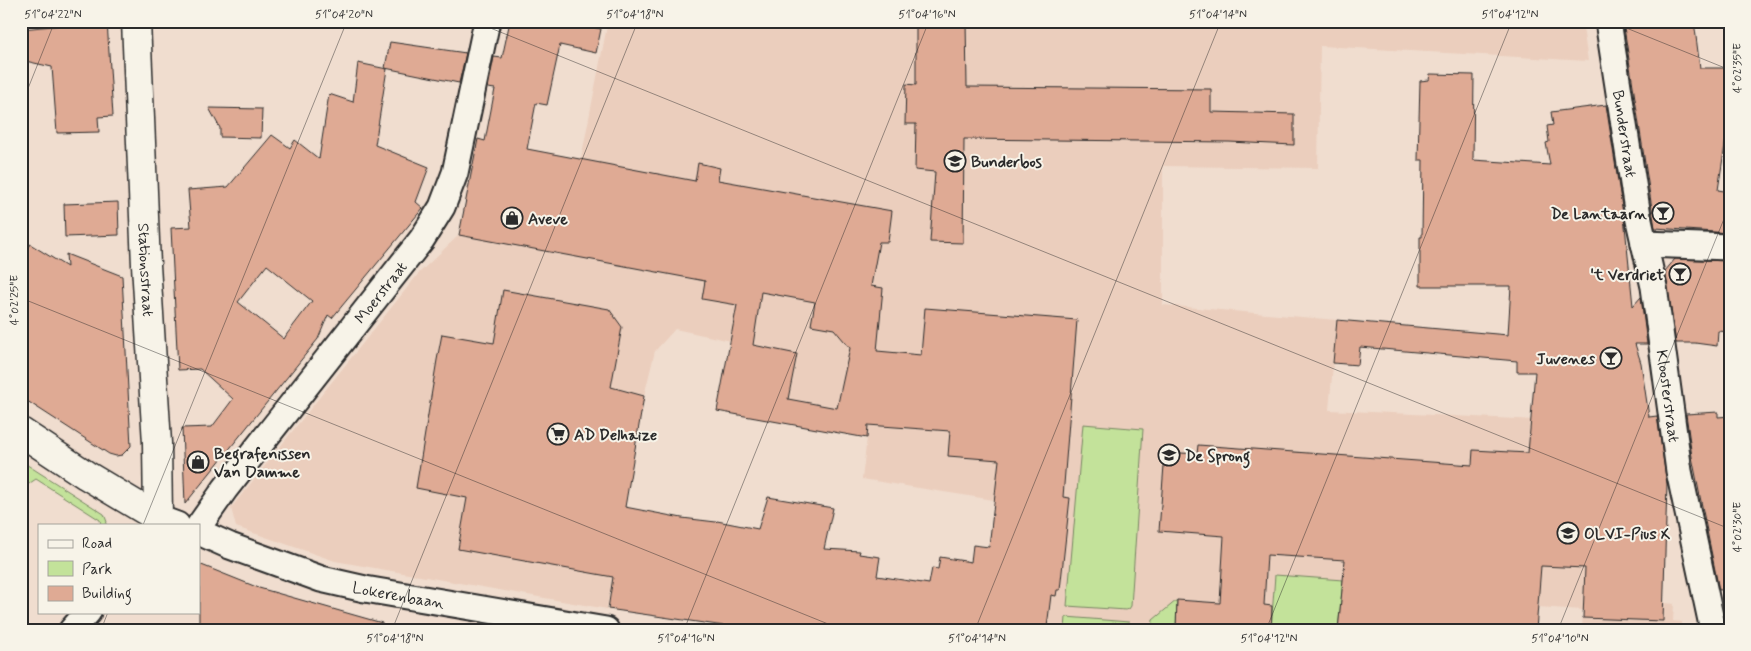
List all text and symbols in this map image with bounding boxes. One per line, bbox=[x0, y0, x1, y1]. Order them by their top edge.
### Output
text: 51°04'22"N bbox=[24, 7, 82, 23]
text: 51°04'20"N bbox=[315, 7, 373, 23]
text: 51°04'18"N bbox=[606, 7, 664, 23]
text: 51°04'16"N bbox=[898, 7, 956, 23]
text: 51°04'14"N bbox=[1189, 7, 1247, 23]
text: 51°04'12"N bbox=[1481, 7, 1539, 23]
text: 4°02'35"E bbox=[1730, 43, 1746, 93]
street label: Bunderstraat bbox=[1607, 89, 1641, 179]
school or university icon: Bunderbos bbox=[943, 149, 967, 173]
place label: Bunderbos bbox=[971, 152, 1043, 173]
bar icon: De Lantaarn bbox=[1651, 201, 1675, 225]
place label: De Lantaarn bbox=[1551, 204, 1647, 225]
shop icon: Aveve bbox=[500, 206, 524, 230]
place label: Aveve bbox=[528, 209, 568, 230]
street label: Stationsstraat bbox=[132, 223, 158, 317]
street label: Moerstraat bbox=[350, 257, 413, 329]
bar icon: 't Verdriet bbox=[1668, 262, 1692, 286]
place label: 't Verdriet bbox=[1590, 265, 1664, 286]
text: 4°02'25"E bbox=[7, 275, 23, 325]
bar icon: Juvenes bbox=[1599, 346, 1623, 370]
place label: Juvenes bbox=[1536, 349, 1596, 370]
street label: Kloosterstraat bbox=[1651, 349, 1684, 444]
supermarket icon: AD Delhaize bbox=[546, 422, 570, 446]
place label: AD Delhaize bbox=[574, 425, 657, 446]
school or university icon: De Sprong bbox=[1157, 443, 1181, 467]
place label: Begrafenissen Van Damme bbox=[214, 444, 311, 483]
place label: De Sprong bbox=[1185, 446, 1250, 469]
shop icon: Begrafenissen Van Damme bbox=[186, 450, 210, 474]
text: 4°02'30"E bbox=[1730, 502, 1746, 552]
school or university icon: OLVI-Pius X bbox=[1556, 521, 1580, 545]
legend bbox=[38, 524, 200, 614]
place label: OLVI-Pius X bbox=[1584, 524, 1670, 545]
text: Road bbox=[82, 534, 112, 554]
text: Park bbox=[82, 560, 112, 580]
street label: Lokerenbaan bbox=[350, 577, 446, 614]
text: Building bbox=[82, 584, 132, 605]
text: 51°04'18"N bbox=[366, 631, 424, 647]
text: 51°04'16"N bbox=[657, 631, 715, 647]
text: 51°04'14"N bbox=[948, 631, 1006, 647]
text: 51°04'12"N bbox=[1240, 631, 1298, 647]
text: 51°04'10"N bbox=[1531, 631, 1589, 647]

